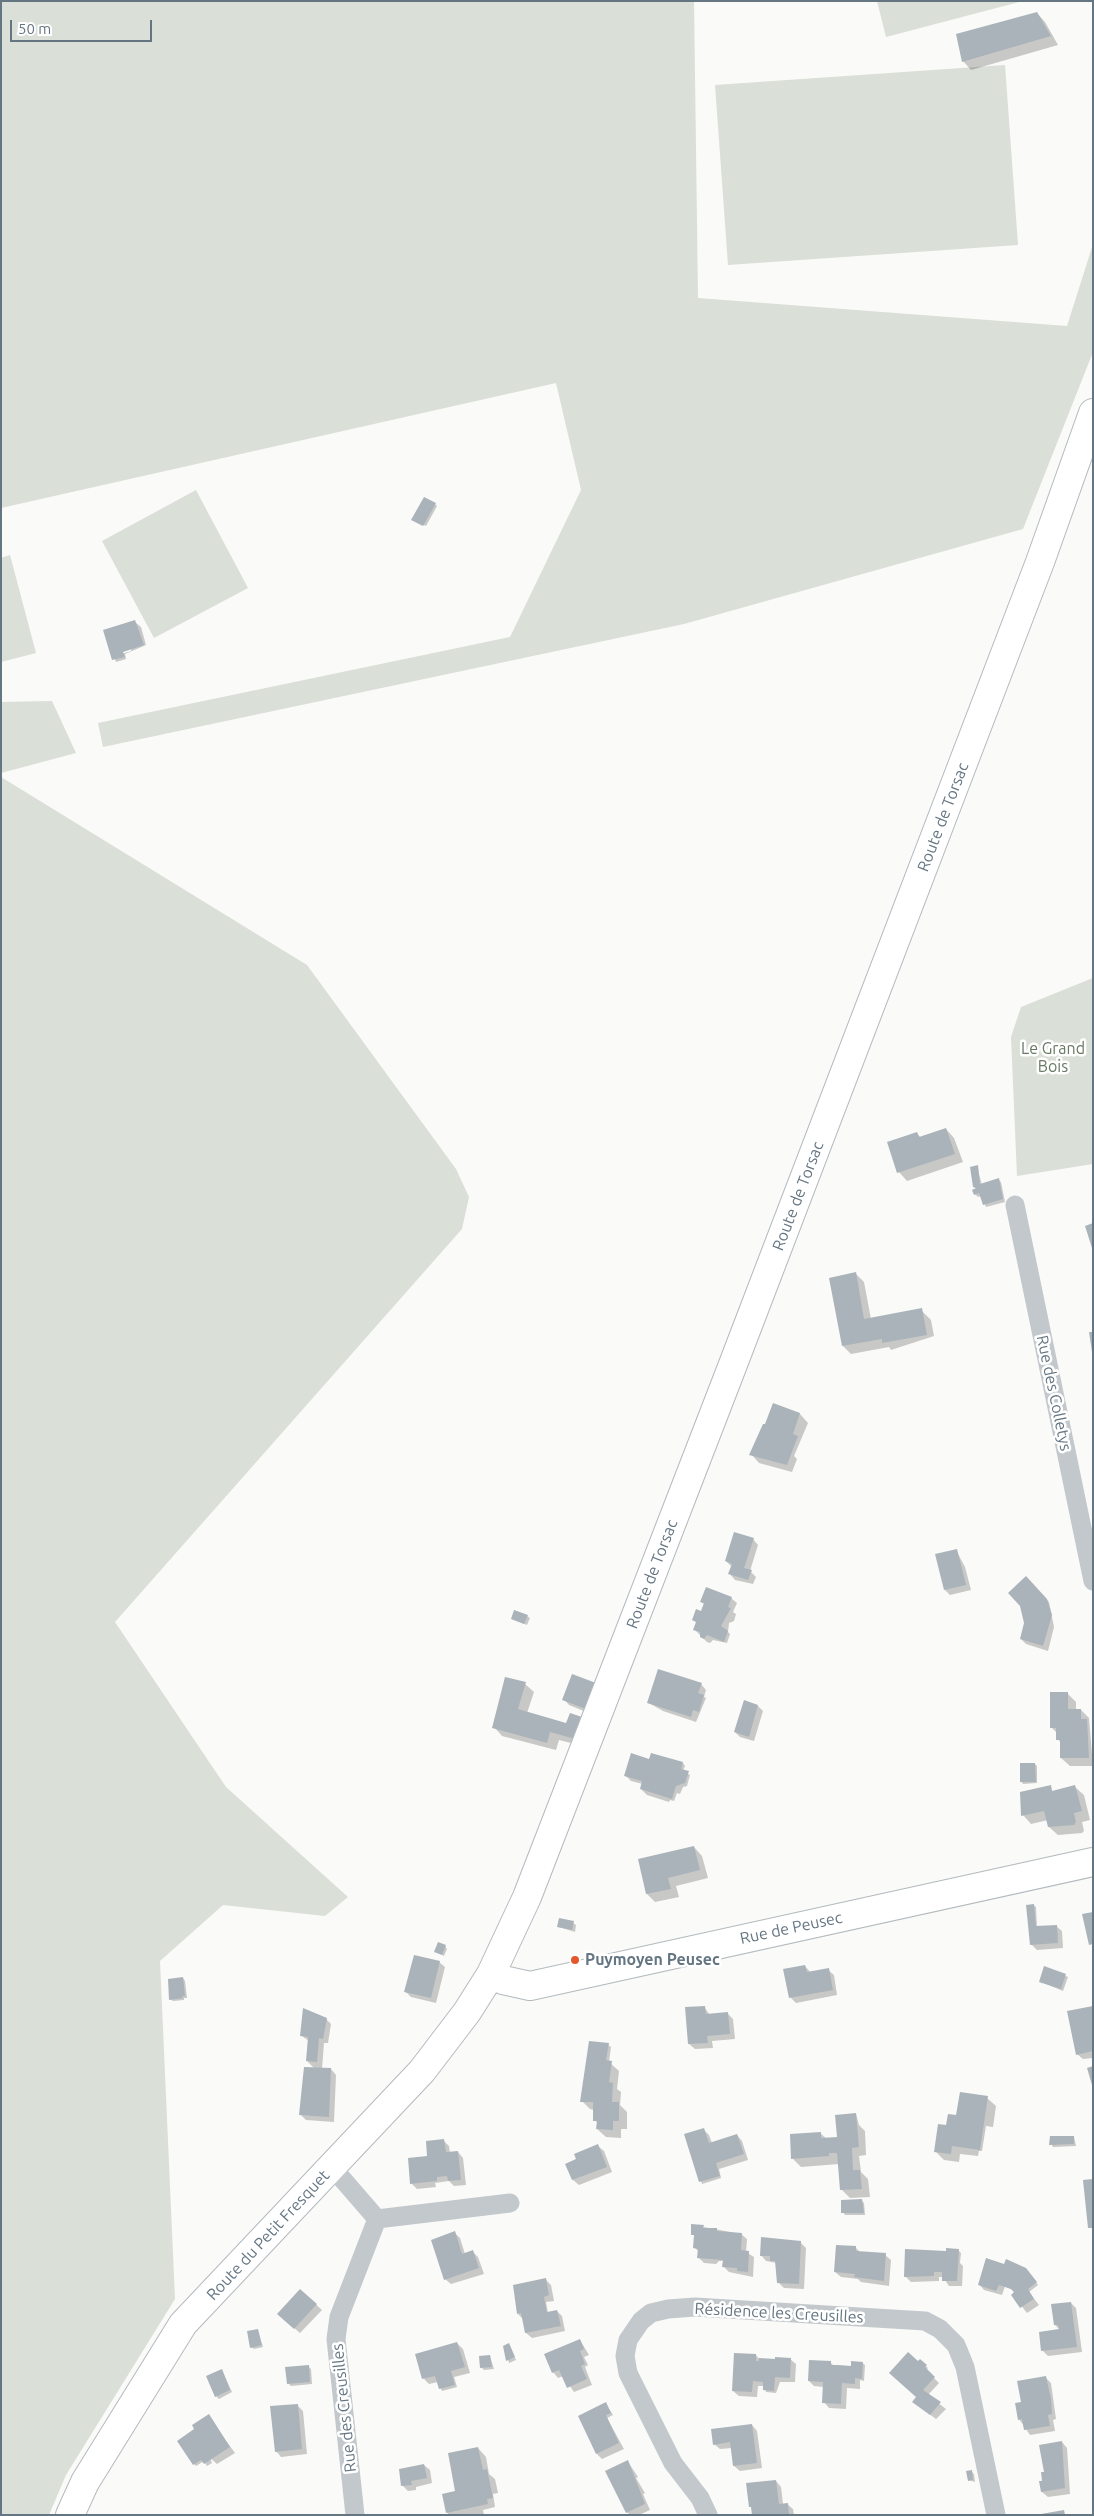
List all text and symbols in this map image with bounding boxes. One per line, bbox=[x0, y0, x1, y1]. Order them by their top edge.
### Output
scale bar bbox=[12, 10, 155, 42]
text: 50 m bbox=[18, 20, 51, 37]
street label: Route de Torsac bbox=[913, 760, 973, 874]
park label: Le Grand Bois bbox=[1021, 1039, 1085, 1077]
street label: Route de Torsac bbox=[768, 1139, 828, 1253]
street label: Rue des Colletys bbox=[1032, 1333, 1076, 1453]
street label: Route de Torsac bbox=[622, 1517, 682, 1631]
street label: Rue de Peusec bbox=[738, 1908, 844, 1948]
place label: Puymoyen Peusec bbox=[585, 1950, 720, 1970]
marker: Puymoyen Peusec bbox=[569, 1954, 581, 1966]
street label: Route du Petit Fresquet bbox=[203, 2166, 333, 2304]
street label: Résidence les Creusilles bbox=[694, 2299, 864, 2327]
street label: Rue des Creusilles bbox=[328, 2343, 360, 2473]

